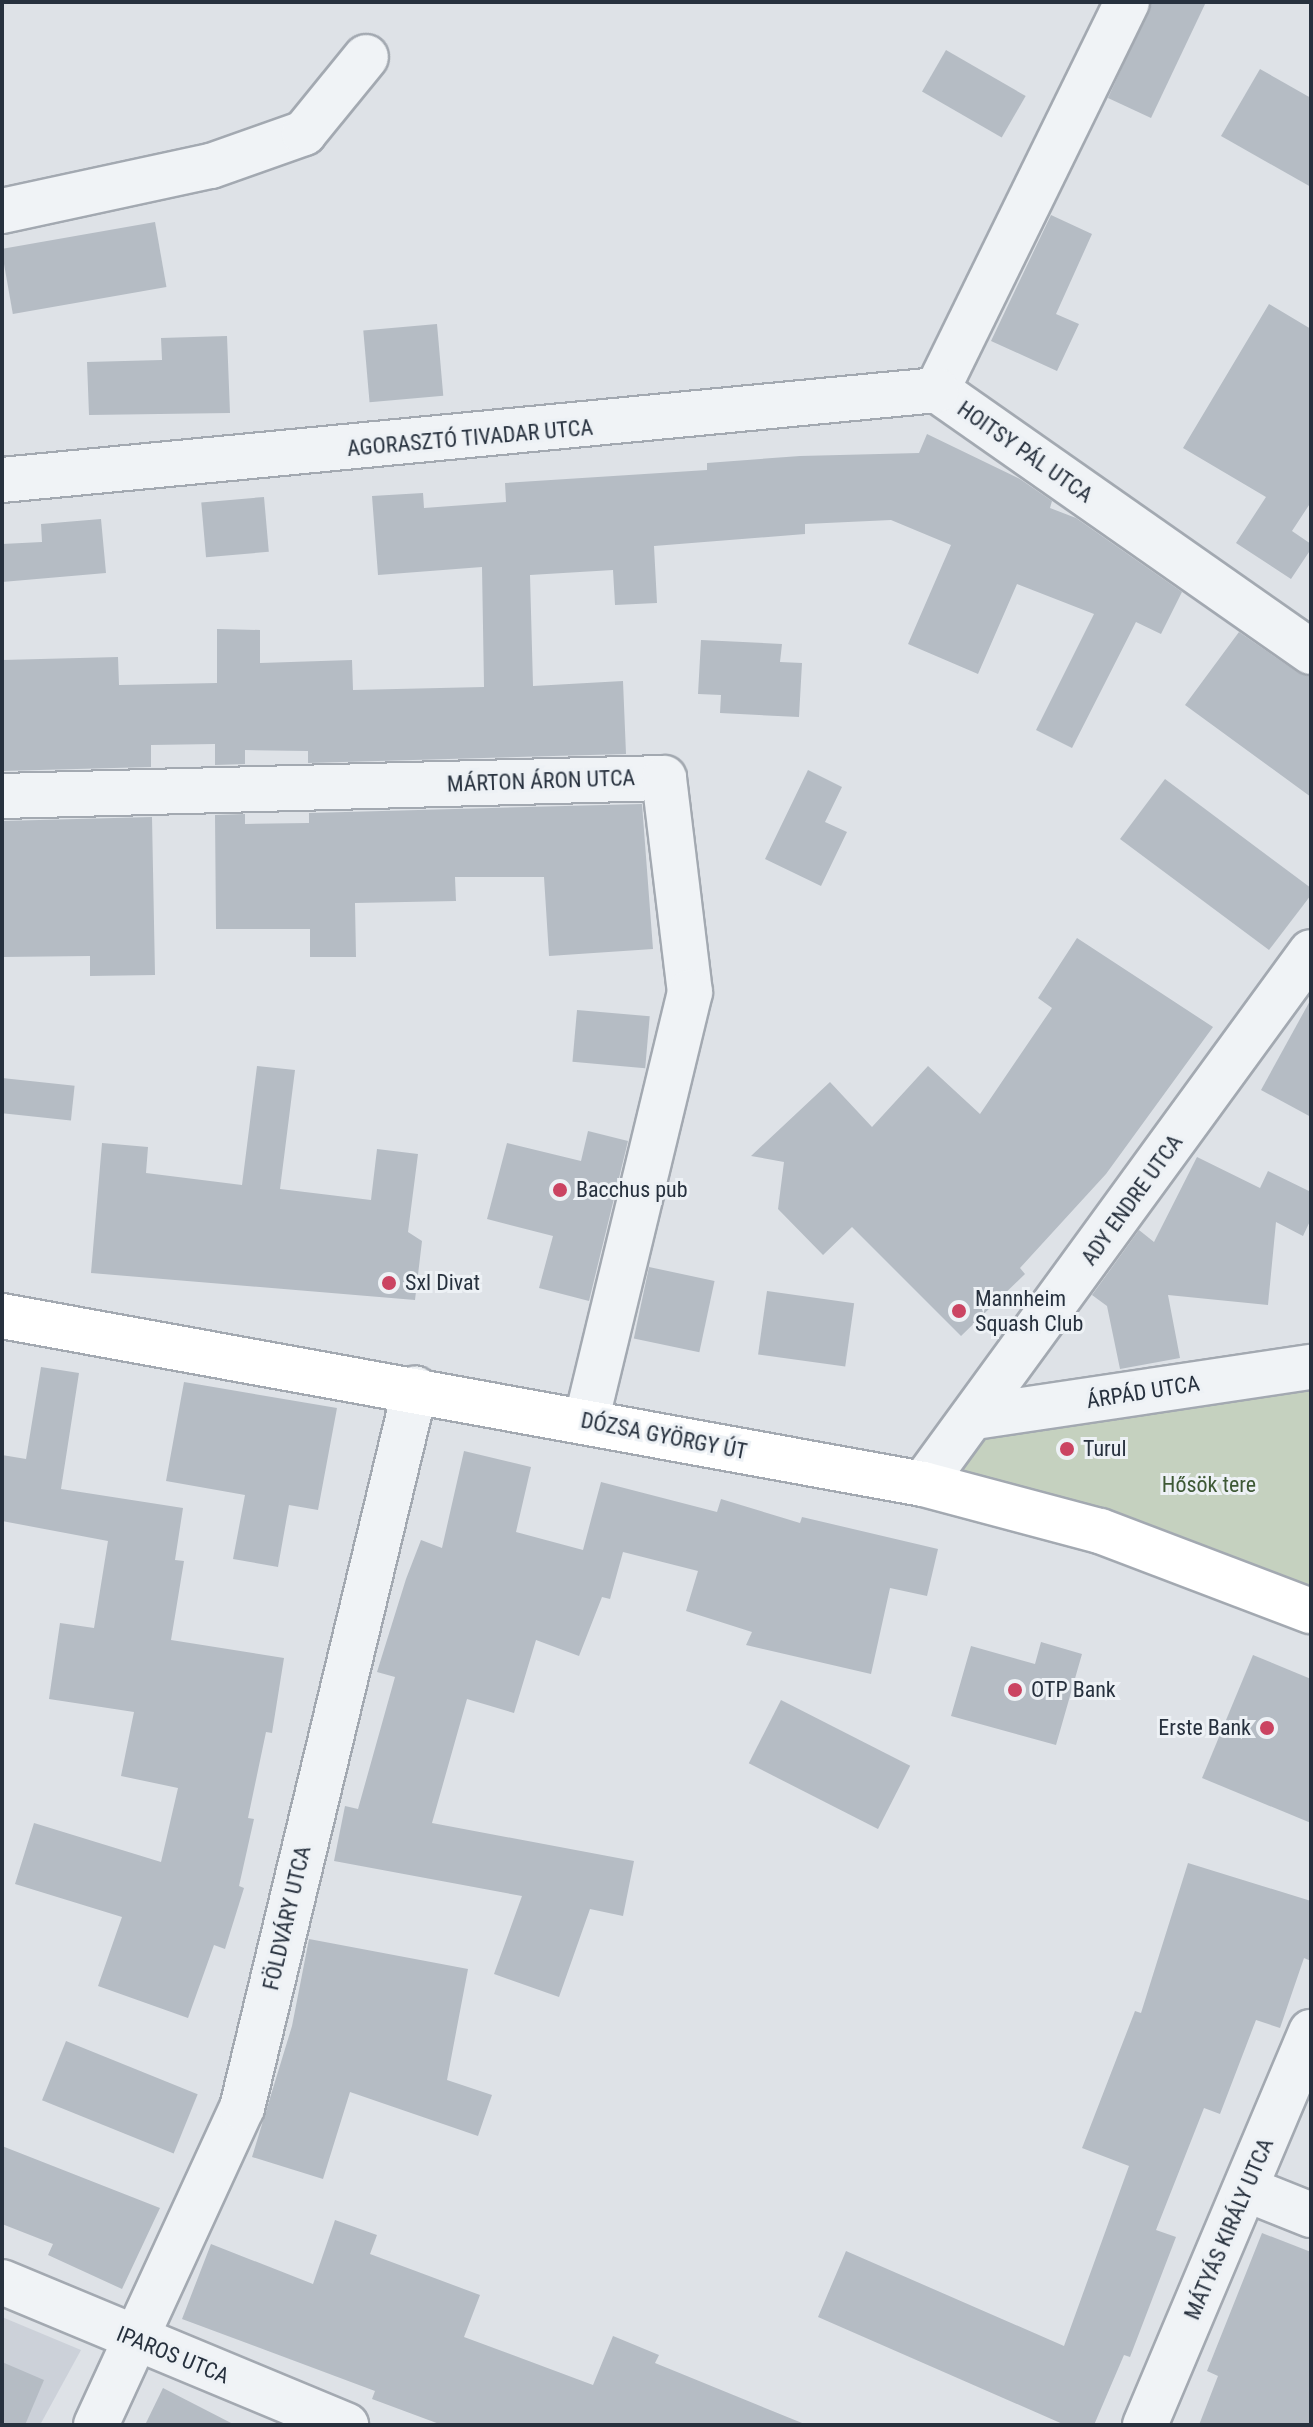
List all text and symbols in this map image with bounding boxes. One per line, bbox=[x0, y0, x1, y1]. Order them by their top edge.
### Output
street label: HOITSY PÁL UTCA bbox=[952, 396, 1098, 508]
street label: AGORASZTÓ TIVADAR UTCA bbox=[346, 414, 594, 462]
street label: MÁRTON ÁRON UTCA bbox=[446, 765, 636, 797]
street label: ADY ENDRE UTCA bbox=[1076, 1130, 1188, 1270]
place label: Bacchus pub bbox=[576, 1177, 688, 1203]
marker: Bacchus pub bbox=[551, 1181, 569, 1199]
place label: Sxl Divat bbox=[405, 1270, 480, 1296]
marker: Sxl Divat bbox=[380, 1274, 398, 1292]
place label: Mannheim Squash Club bbox=[975, 1285, 1083, 1336]
marker: Mannheim Squash Club bbox=[950, 1302, 968, 1320]
street label: ÁRPÁD UTCA bbox=[1085, 1370, 1201, 1414]
street label: DÓZSA GYÖRGY ÚT bbox=[579, 1407, 749, 1465]
place label: Turul bbox=[1083, 1436, 1126, 1462]
marker: Turul bbox=[1058, 1440, 1076, 1458]
park label: Hősök tere bbox=[1162, 1472, 1256, 1498]
place label: OTP Bank bbox=[1031, 1677, 1116, 1703]
marker: OTP Bank bbox=[1006, 1681, 1024, 1699]
place label: Erste Bank bbox=[1158, 1715, 1251, 1741]
marker: Erste Bank bbox=[1258, 1719, 1276, 1737]
street label: FÖLDVÁRY UTCA bbox=[258, 1843, 316, 1993]
street label: MÁTYÁS KIRÁLY UTCA bbox=[1179, 2134, 1279, 2324]
street label: IPAROS UTCA bbox=[113, 2320, 233, 2390]

